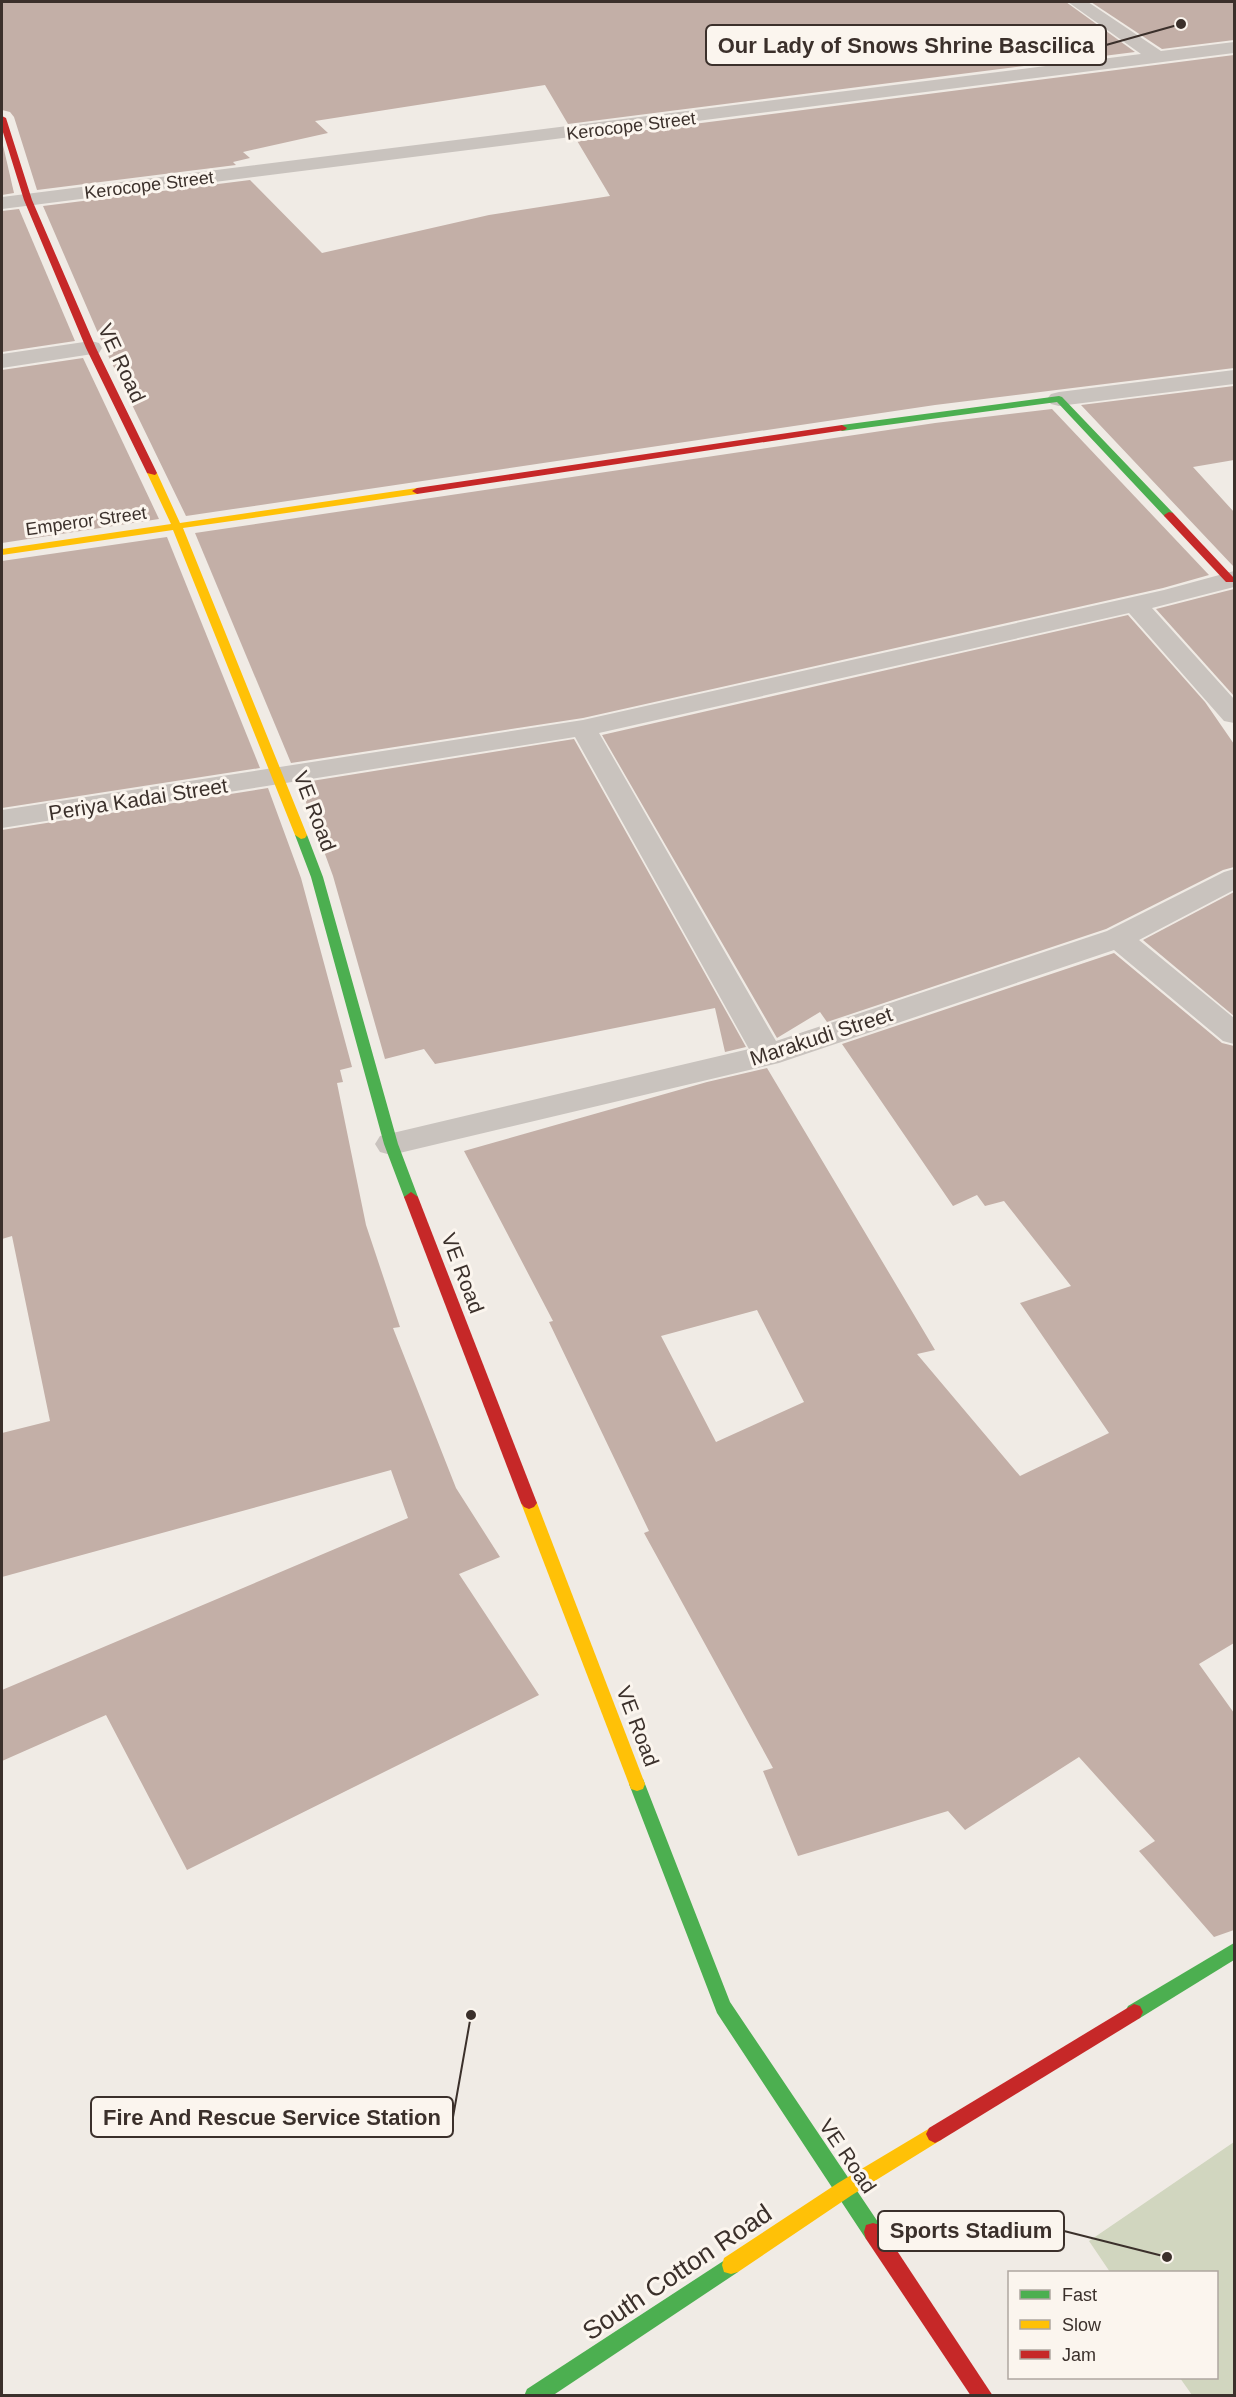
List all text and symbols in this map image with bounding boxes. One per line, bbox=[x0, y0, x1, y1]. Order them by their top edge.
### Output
callout: Our Lady of Snows Shrine Bascilica bbox=[706, 25, 1106, 65]
text: Our Lady of Snows Shrine Bascilica bbox=[718, 33, 1095, 58]
street label: Kerocope Street bbox=[565, 108, 697, 144]
street label: Kerocope Street bbox=[83, 167, 215, 203]
street label: VE Road bbox=[94, 320, 150, 406]
street label: Emperor Street bbox=[24, 503, 148, 539]
street label: VE Road bbox=[289, 768, 341, 854]
street label: Periya Kadai Street bbox=[47, 773, 229, 825]
street label: Marakudi Street bbox=[747, 1002, 895, 1070]
street label: VE Road bbox=[437, 1230, 489, 1316]
street label: VE Road bbox=[612, 1683, 664, 1769]
callout: Fire And Rescue Service Station bbox=[91, 2097, 453, 2137]
text: Fire And Rescue Service Station bbox=[103, 2105, 441, 2130]
street label: VE Road bbox=[815, 2115, 881, 2197]
street label: South Cotton Road bbox=[577, 2198, 777, 2346]
callout: Sports Stadium bbox=[878, 2211, 1064, 2251]
text: Sports Stadium bbox=[890, 2218, 1052, 2243]
legend bbox=[1008, 2271, 1218, 2379]
text: Fast bbox=[1062, 2285, 1097, 2305]
text: Slow bbox=[1062, 2315, 1102, 2335]
text: Jam bbox=[1062, 2345, 1096, 2365]

